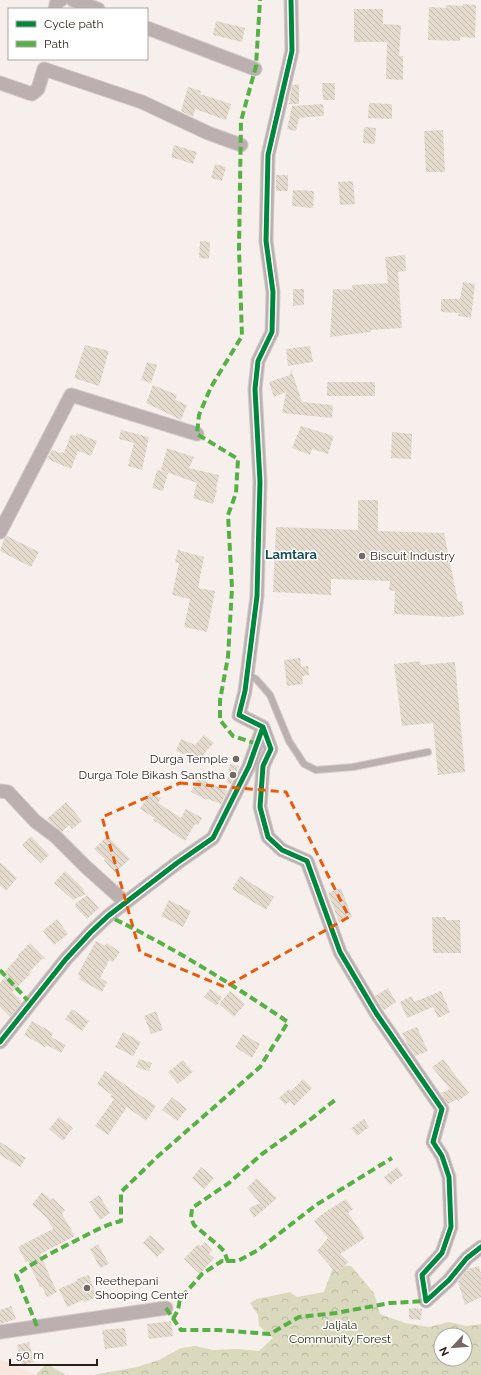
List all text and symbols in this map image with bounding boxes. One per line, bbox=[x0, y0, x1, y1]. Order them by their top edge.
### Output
legend bbox=[8, 8, 148, 60]
text: Cycle path bbox=[44, 17, 103, 31]
text: Path bbox=[44, 37, 69, 51]
district label: Lamtara bbox=[265, 547, 318, 562]
place label: Biscuit Industry bbox=[370, 549, 455, 563]
marker: Biscuit Industry bbox=[357, 551, 367, 561]
place label: Durga Temple bbox=[150, 752, 228, 766]
marker: Durga Temple bbox=[231, 754, 241, 764]
place label: Durga Tole Bikash Sanstha bbox=[79, 768, 225, 782]
marker: Durga Tole Bikash Sanstha bbox=[228, 770, 238, 780]
place label: Reethepani Shooping Center bbox=[95, 1274, 189, 1302]
marker: Reethepani Shooping Center bbox=[82, 1283, 92, 1293]
park label: Jaljala Community Forest bbox=[289, 1318, 391, 1346]
north arrow bbox=[433, 1327, 473, 1367]
scale bar bbox=[10, 1341, 97, 1367]
text: N bbox=[437, 1345, 452, 1358]
text: 50 m bbox=[16, 1348, 44, 1362]

